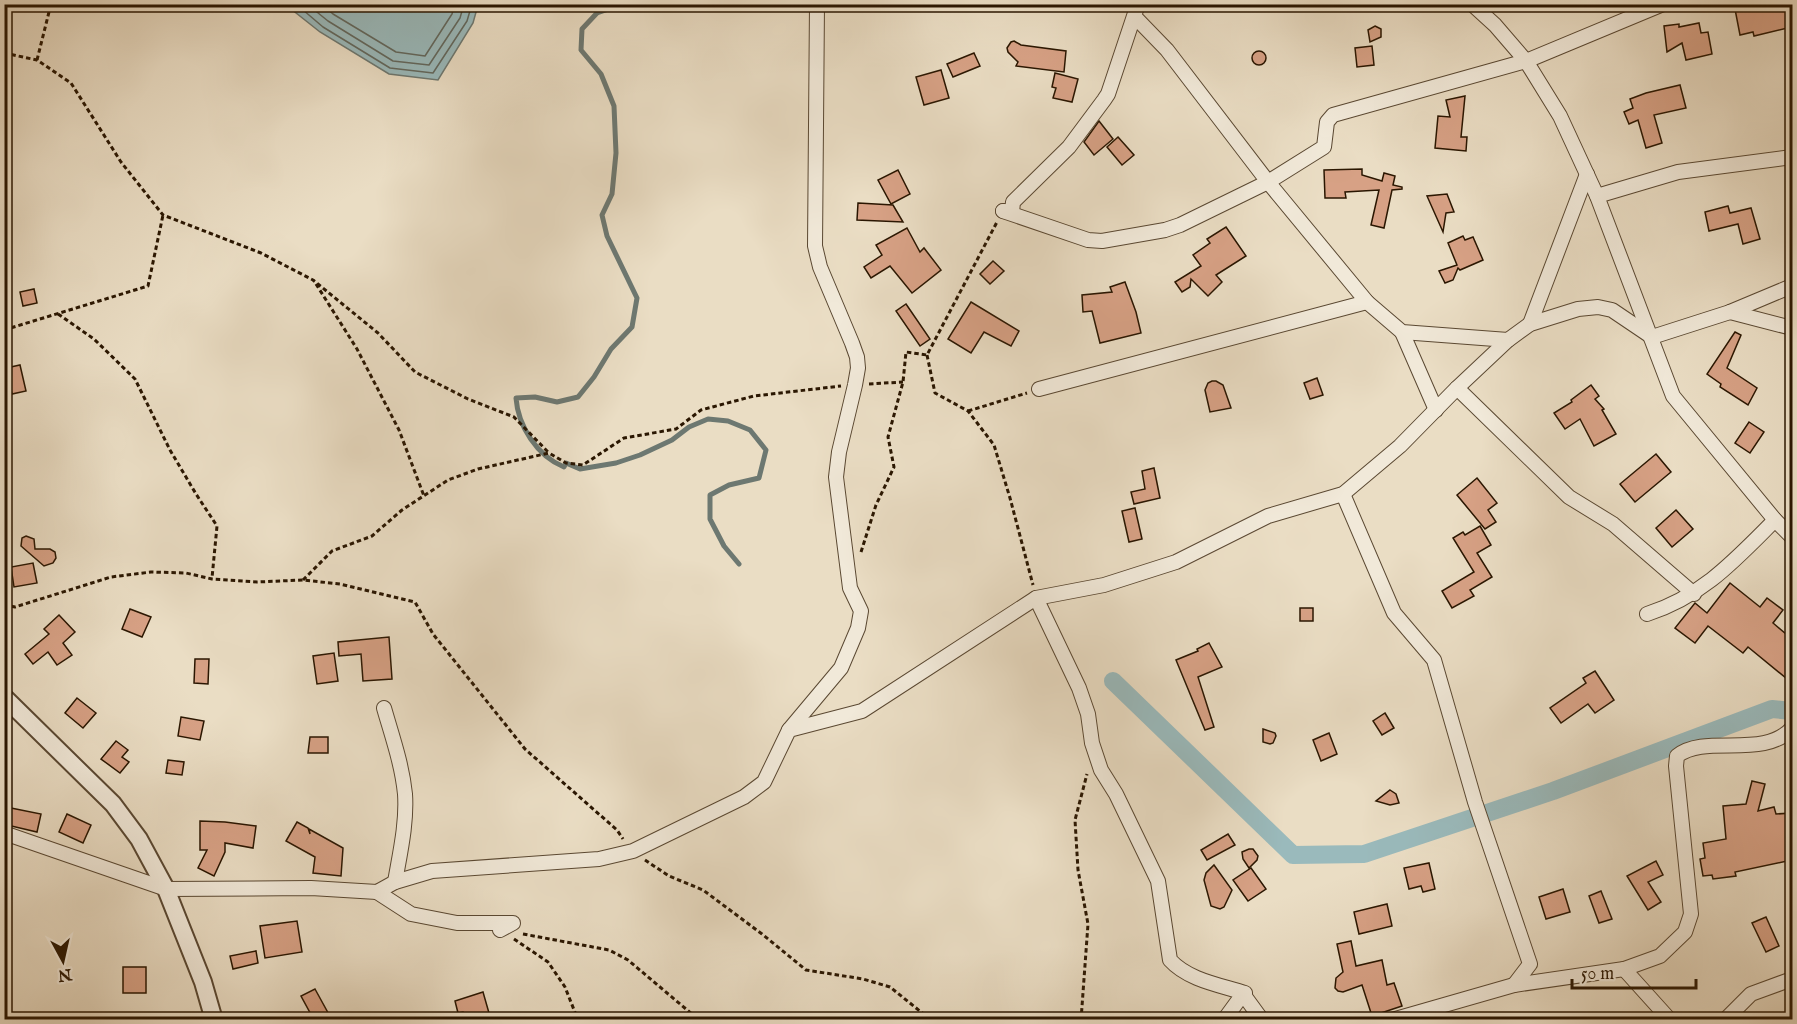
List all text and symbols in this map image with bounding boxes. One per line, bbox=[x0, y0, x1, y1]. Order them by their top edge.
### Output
north arrow bbox=[33, 931, 93, 991]
scale bar bbox=[1572, 952, 1696, 990]
text: N bbox=[56, 963, 74, 985]
text: 50 m bbox=[1581, 963, 1614, 986]

